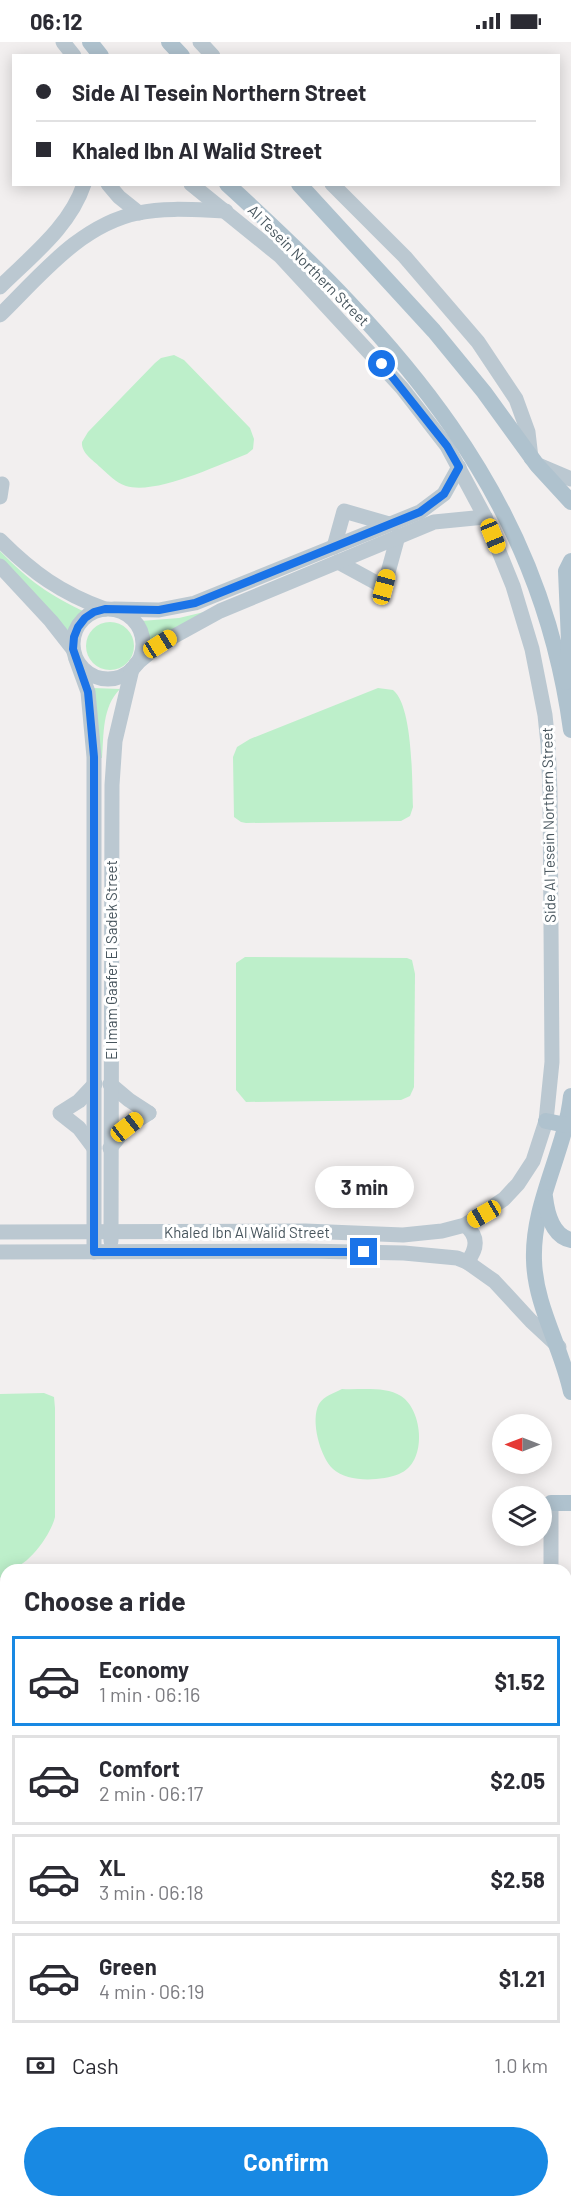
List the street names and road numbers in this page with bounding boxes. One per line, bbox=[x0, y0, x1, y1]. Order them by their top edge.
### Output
street label: Al Tesein Northern Street bbox=[245, 201, 373, 329]
street label: Side Al Tesein Northern Street bbox=[537, 727, 559, 923]
street label: El Imam Gaafer El Sadek Street bbox=[102, 860, 120, 1060]
street label: Khaled Ibn Al Walid Street bbox=[164, 1223, 330, 1241]

